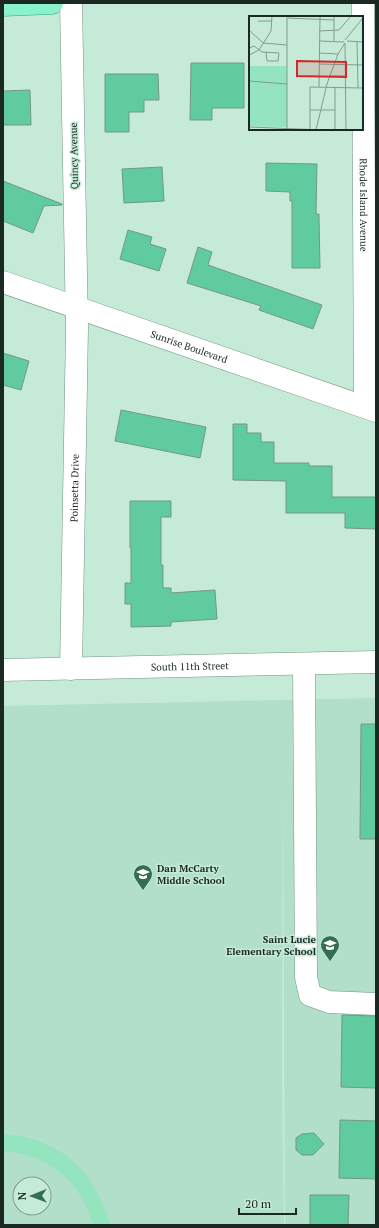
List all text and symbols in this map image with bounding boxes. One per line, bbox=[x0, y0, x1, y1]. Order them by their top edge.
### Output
inset map bbox=[249, 16, 363, 130]
street label: Quincy Avenue bbox=[67, 123, 81, 189]
street label: Rhode Island Avenue bbox=[357, 158, 371, 252]
street label: Sunrise Boulevard bbox=[149, 327, 230, 366]
street label: Poinsetta Drive bbox=[67, 454, 81, 522]
street label: South 11th Street bbox=[151, 659, 229, 673]
place label: Dan McCarty Middle School bbox=[157, 862, 226, 887]
school or university icon: Dan McCarty Middle School bbox=[132, 863, 154, 891]
place label: Saint Lucie Elementary School bbox=[226, 933, 317, 958]
school or university icon: Saint Lucie Elementary School bbox=[319, 934, 341, 962]
north arrow bbox=[12, 1176, 52, 1216]
scale bar bbox=[239, 1190, 296, 1216]
text: N bbox=[15, 1191, 29, 1200]
text: 20 m bbox=[245, 1196, 272, 1211]

